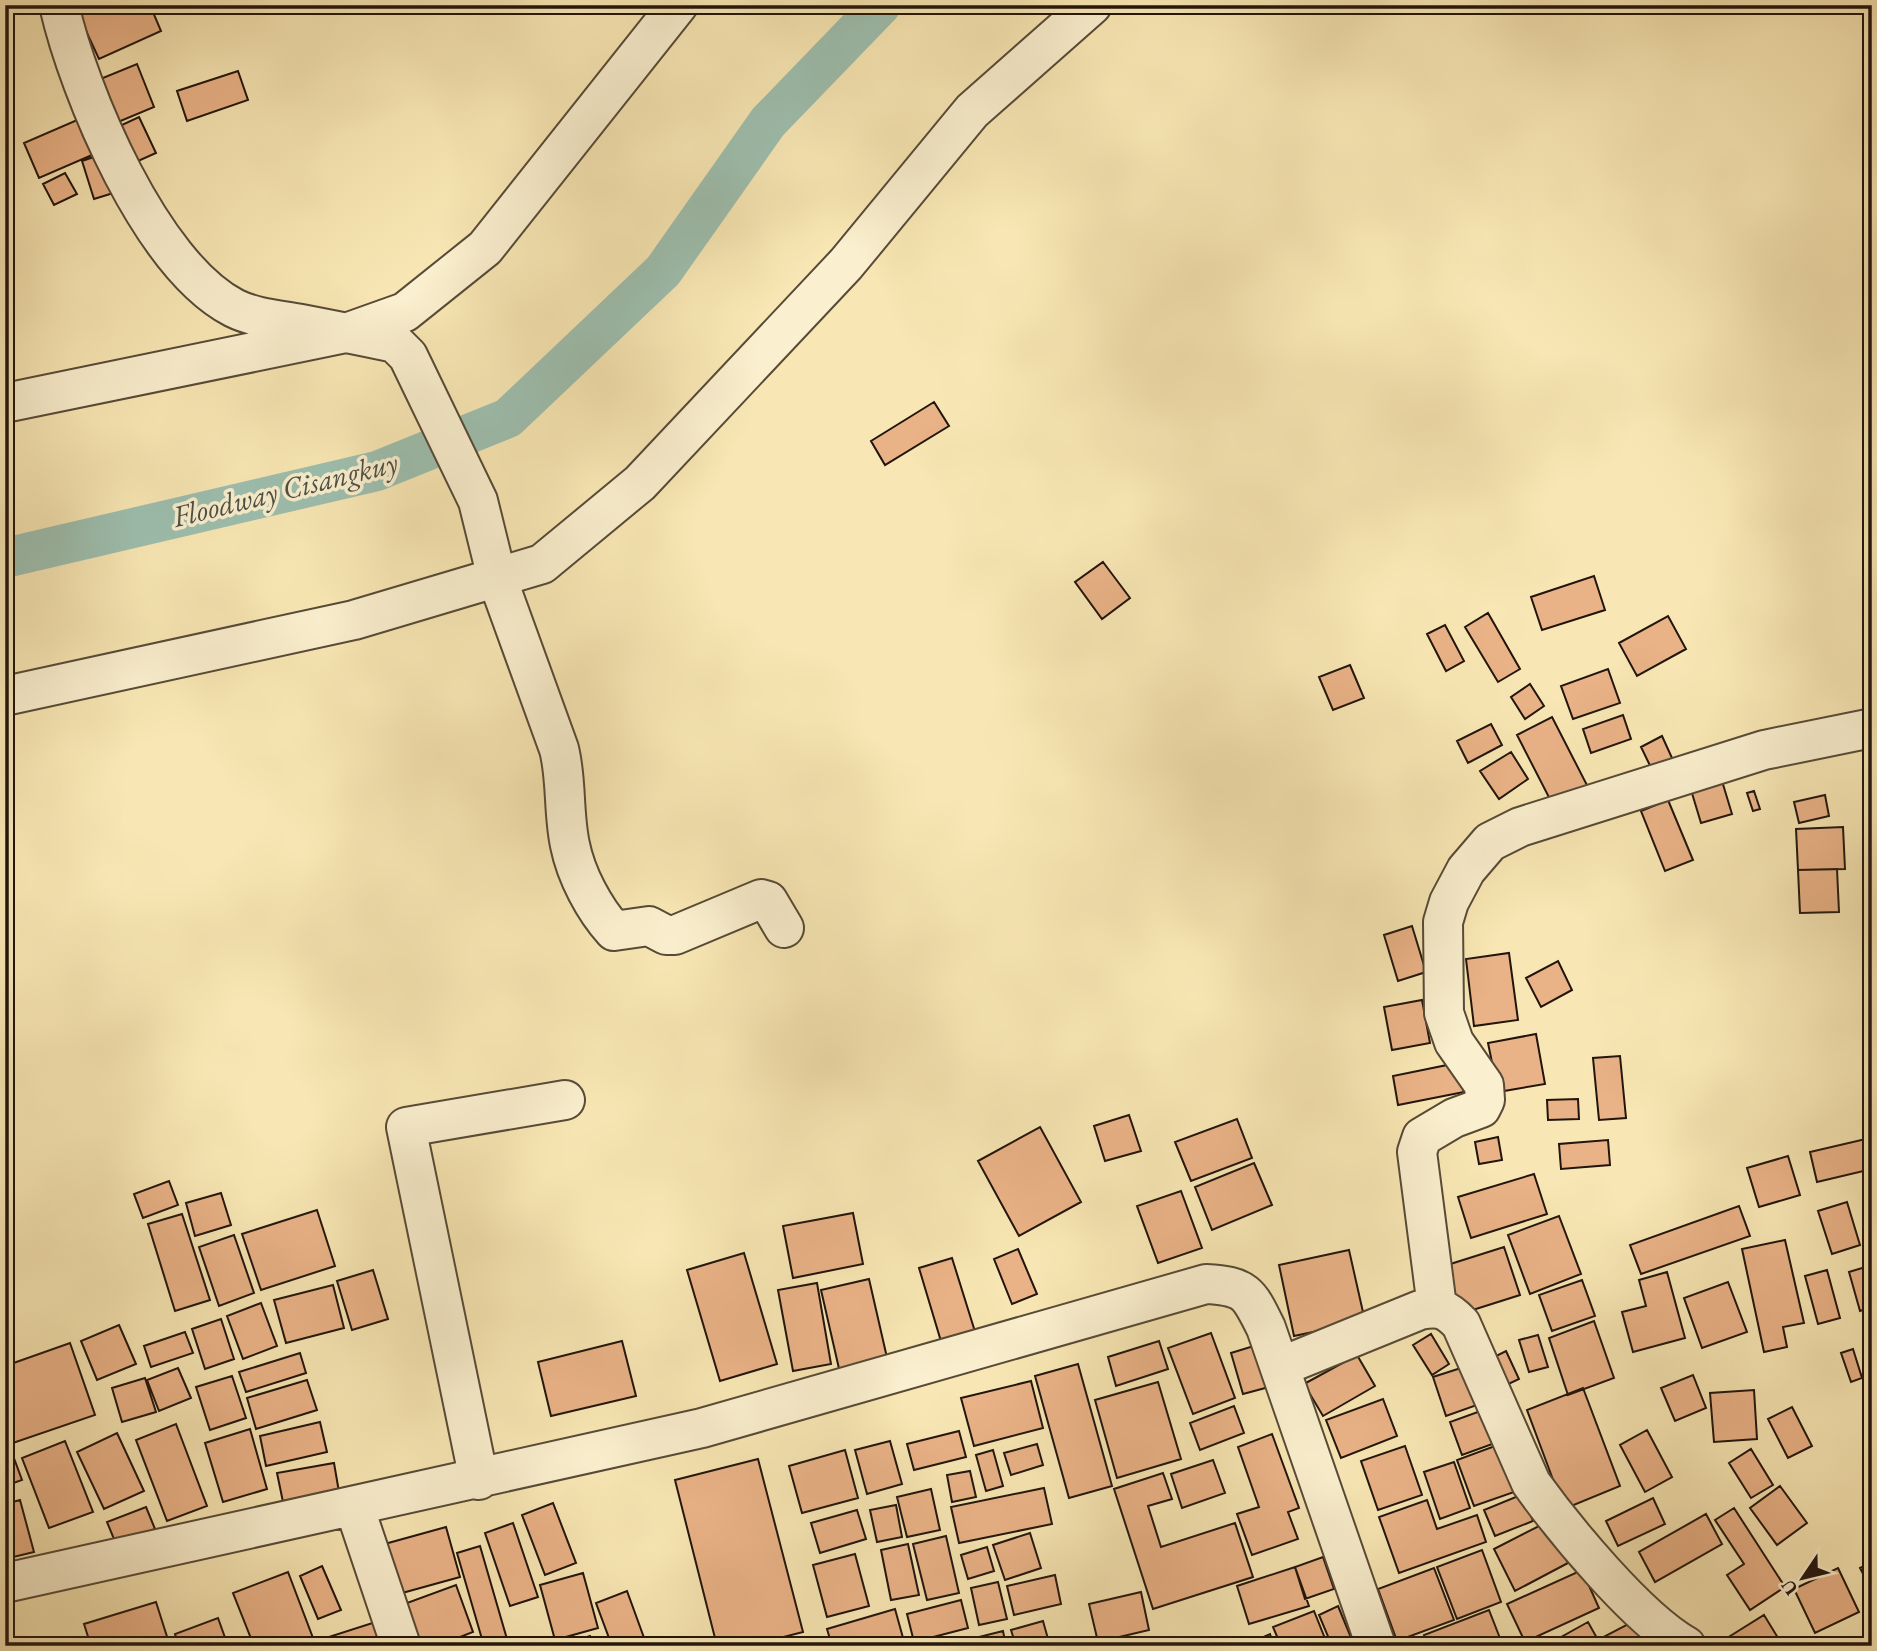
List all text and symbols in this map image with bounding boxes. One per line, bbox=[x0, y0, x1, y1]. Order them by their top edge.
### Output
water label: Floodway Cisangkuy bbox=[167, 442, 402, 536]
north arrow bbox=[1769, 1542, 1839, 1612]
text: U bbox=[1775, 1574, 1804, 1600]

